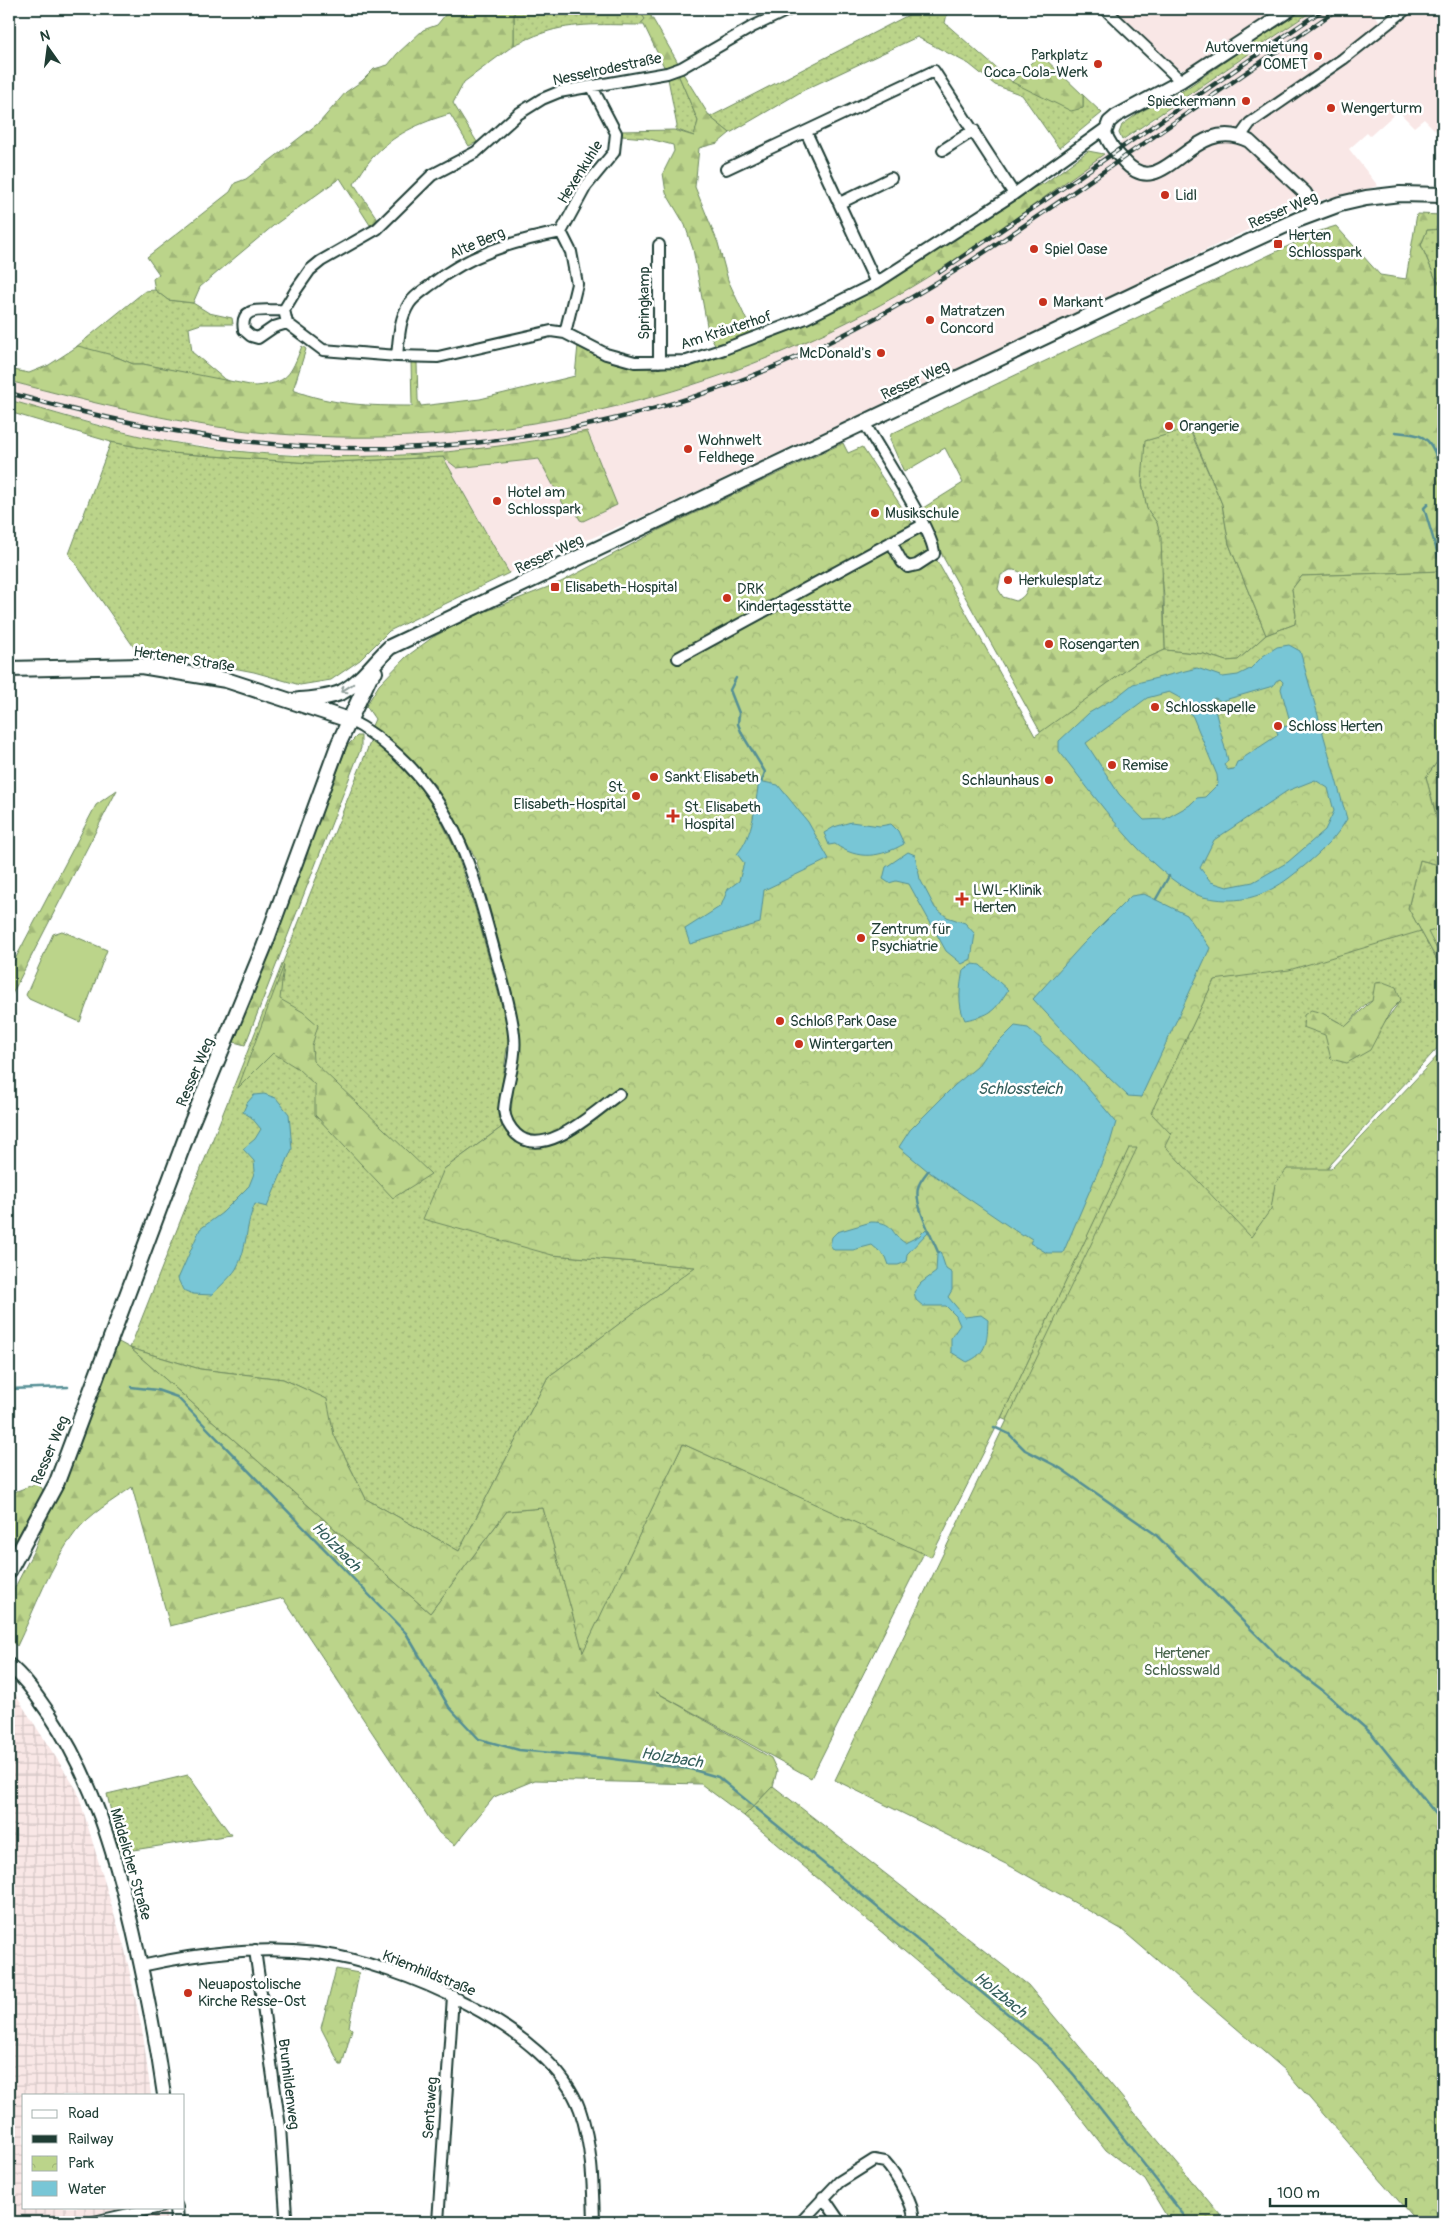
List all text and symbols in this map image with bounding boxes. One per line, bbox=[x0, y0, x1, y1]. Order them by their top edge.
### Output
north arrow bbox=[22, 22, 72, 72]
text: N bbox=[38, 26, 52, 45]
place label: Autovermietung COMET bbox=[1205, 38, 1308, 74]
place label: Parkplatz Coca-Cola-Werk bbox=[984, 46, 1089, 82]
street label: Nesselrodestraße bbox=[551, 49, 664, 90]
marker: Autovermietung COMET bbox=[1312, 50, 1324, 62]
marker: Parkplatz Coca-Cola-Werk bbox=[1092, 58, 1104, 70]
place label: Spieckermann bbox=[1147, 92, 1236, 111]
marker: Spieckermann bbox=[1240, 95, 1252, 107]
place label: Wengerturm bbox=[1341, 99, 1422, 118]
marker: Wengerturm bbox=[1325, 102, 1337, 114]
street label: Hexenkuhle bbox=[554, 137, 608, 207]
place label: Lidl bbox=[1175, 186, 1197, 205]
street label: Resser Weg bbox=[1246, 187, 1321, 234]
marker: Lidl bbox=[1159, 189, 1171, 201]
street label: Alte Berg bbox=[446, 223, 508, 264]
place label: Herten Schlosspark bbox=[1288, 226, 1363, 262]
marker: Herten Schlosspark bbox=[1272, 238, 1284, 250]
place label: Spiel Oase bbox=[1044, 240, 1108, 259]
marker: Spiel Oase bbox=[1028, 243, 1040, 255]
street label: Springkamp bbox=[635, 266, 654, 340]
place label: Markant bbox=[1053, 293, 1104, 312]
marker: Markant bbox=[1037, 296, 1049, 308]
place label: Matratzen Concord bbox=[940, 302, 1005, 338]
street label: Am Kräuterhof bbox=[678, 307, 774, 354]
marker: Matratzen Concord bbox=[924, 314, 936, 326]
place label: McDonald's bbox=[799, 344, 871, 363]
marker: McDonald's bbox=[875, 347, 887, 359]
street label: Resser Weg bbox=[878, 356, 952, 405]
place label: Orangerie bbox=[1179, 417, 1240, 436]
marker: Orangerie bbox=[1163, 420, 1175, 432]
place label: Wohnwelt Feldhege bbox=[698, 431, 762, 467]
marker: Wohnwelt Feldhege bbox=[682, 443, 694, 455]
place label: Hotel am Schlosspark bbox=[507, 483, 582, 519]
marker: Hotel am Schlosspark bbox=[491, 495, 503, 507]
place label: Musikschule bbox=[885, 504, 959, 523]
marker: Musikschule bbox=[869, 507, 881, 519]
street label: Resser Weg bbox=[512, 530, 586, 579]
place label: Herkulesplatz bbox=[1018, 571, 1102, 590]
marker: Herkulesplatz bbox=[1002, 574, 1014, 586]
place label: Elisabeth-Hospital bbox=[565, 578, 678, 597]
place label: DRK Kindertagesstätte bbox=[737, 580, 852, 616]
marker: Elisabeth-Hospital bbox=[549, 581, 561, 593]
marker: DRK Kindertagesstätte bbox=[721, 592, 733, 604]
place label: Rosengarten bbox=[1059, 635, 1140, 654]
marker: Rosengarten bbox=[1043, 638, 1055, 650]
street label: Hertener Straße bbox=[132, 642, 236, 677]
one-way arrow bbox=[340, 682, 354, 693]
place label: Schlosskapelle bbox=[1165, 698, 1256, 717]
marker: Schlosskapelle bbox=[1149, 701, 1161, 713]
place label: Schloss Herten bbox=[1288, 717, 1383, 736]
marker: Schloss Herten bbox=[1272, 720, 1284, 732]
place label: Remise bbox=[1122, 756, 1169, 775]
marker: Remise bbox=[1106, 759, 1118, 771]
place label: Sankt Elisabeth bbox=[664, 768, 759, 787]
marker: Sankt Elisabeth bbox=[648, 771, 660, 783]
place label: Schlaunhaus bbox=[961, 771, 1039, 790]
marker: Schlaunhaus bbox=[1043, 774, 1055, 786]
place label: St. Elisabeth-Hospital bbox=[513, 778, 626, 814]
marker: St. Elisabeth-Hospital bbox=[630, 790, 642, 802]
place label: St. Elisabeth Hospital bbox=[684, 798, 761, 834]
marker: St. Elisabeth Hospital bbox=[666, 809, 680, 823]
place label: LWL-Klinik Herten bbox=[973, 881, 1042, 917]
marker: LWL-Klinik Herten bbox=[955, 892, 969, 906]
place label: Zentrum für Psychiatrie bbox=[871, 920, 952, 956]
marker: Zentrum für Psychiatrie bbox=[855, 932, 867, 944]
place label: Schloß Park Oase bbox=[790, 1012, 897, 1031]
marker: Schloß Park Oase bbox=[774, 1015, 786, 1027]
street label: Resser Weg bbox=[172, 1035, 219, 1110]
place label: Wintergarten bbox=[809, 1035, 893, 1054]
marker: Wintergarten bbox=[793, 1038, 805, 1050]
water label: Schlossteich bbox=[978, 1079, 1064, 1099]
street label: Resser Weg bbox=[27, 1413, 74, 1488]
water label: Holzbach bbox=[308, 1518, 366, 1577]
park label: Hertener Schlosswald bbox=[1144, 1644, 1220, 1680]
water label: Holzbach bbox=[640, 1743, 705, 1773]
street label: Middelicher Straße bbox=[105, 1806, 156, 1923]
street label: Kriemhildstraße bbox=[379, 1946, 479, 2001]
water label: Holzbach bbox=[970, 1968, 1032, 2023]
place label: Neuapostolische Kirche Resse-Ost bbox=[198, 1975, 307, 2011]
marker: Neuapostolische Kirche Resse-Ost bbox=[182, 1987, 194, 1999]
street label: Brunhildenweg bbox=[274, 2038, 304, 2131]
street label: Sentaweg bbox=[419, 2076, 442, 2140]
legend bbox=[22, 2094, 185, 2208]
text: Road bbox=[68, 2104, 99, 2123]
text: Railway bbox=[68, 2130, 114, 2149]
text: Park bbox=[68, 2154, 95, 2173]
scale bar bbox=[1270, 2176, 1406, 2208]
text: Water bbox=[68, 2180, 107, 2199]
text: 100 m bbox=[1277, 2184, 1320, 2203]

